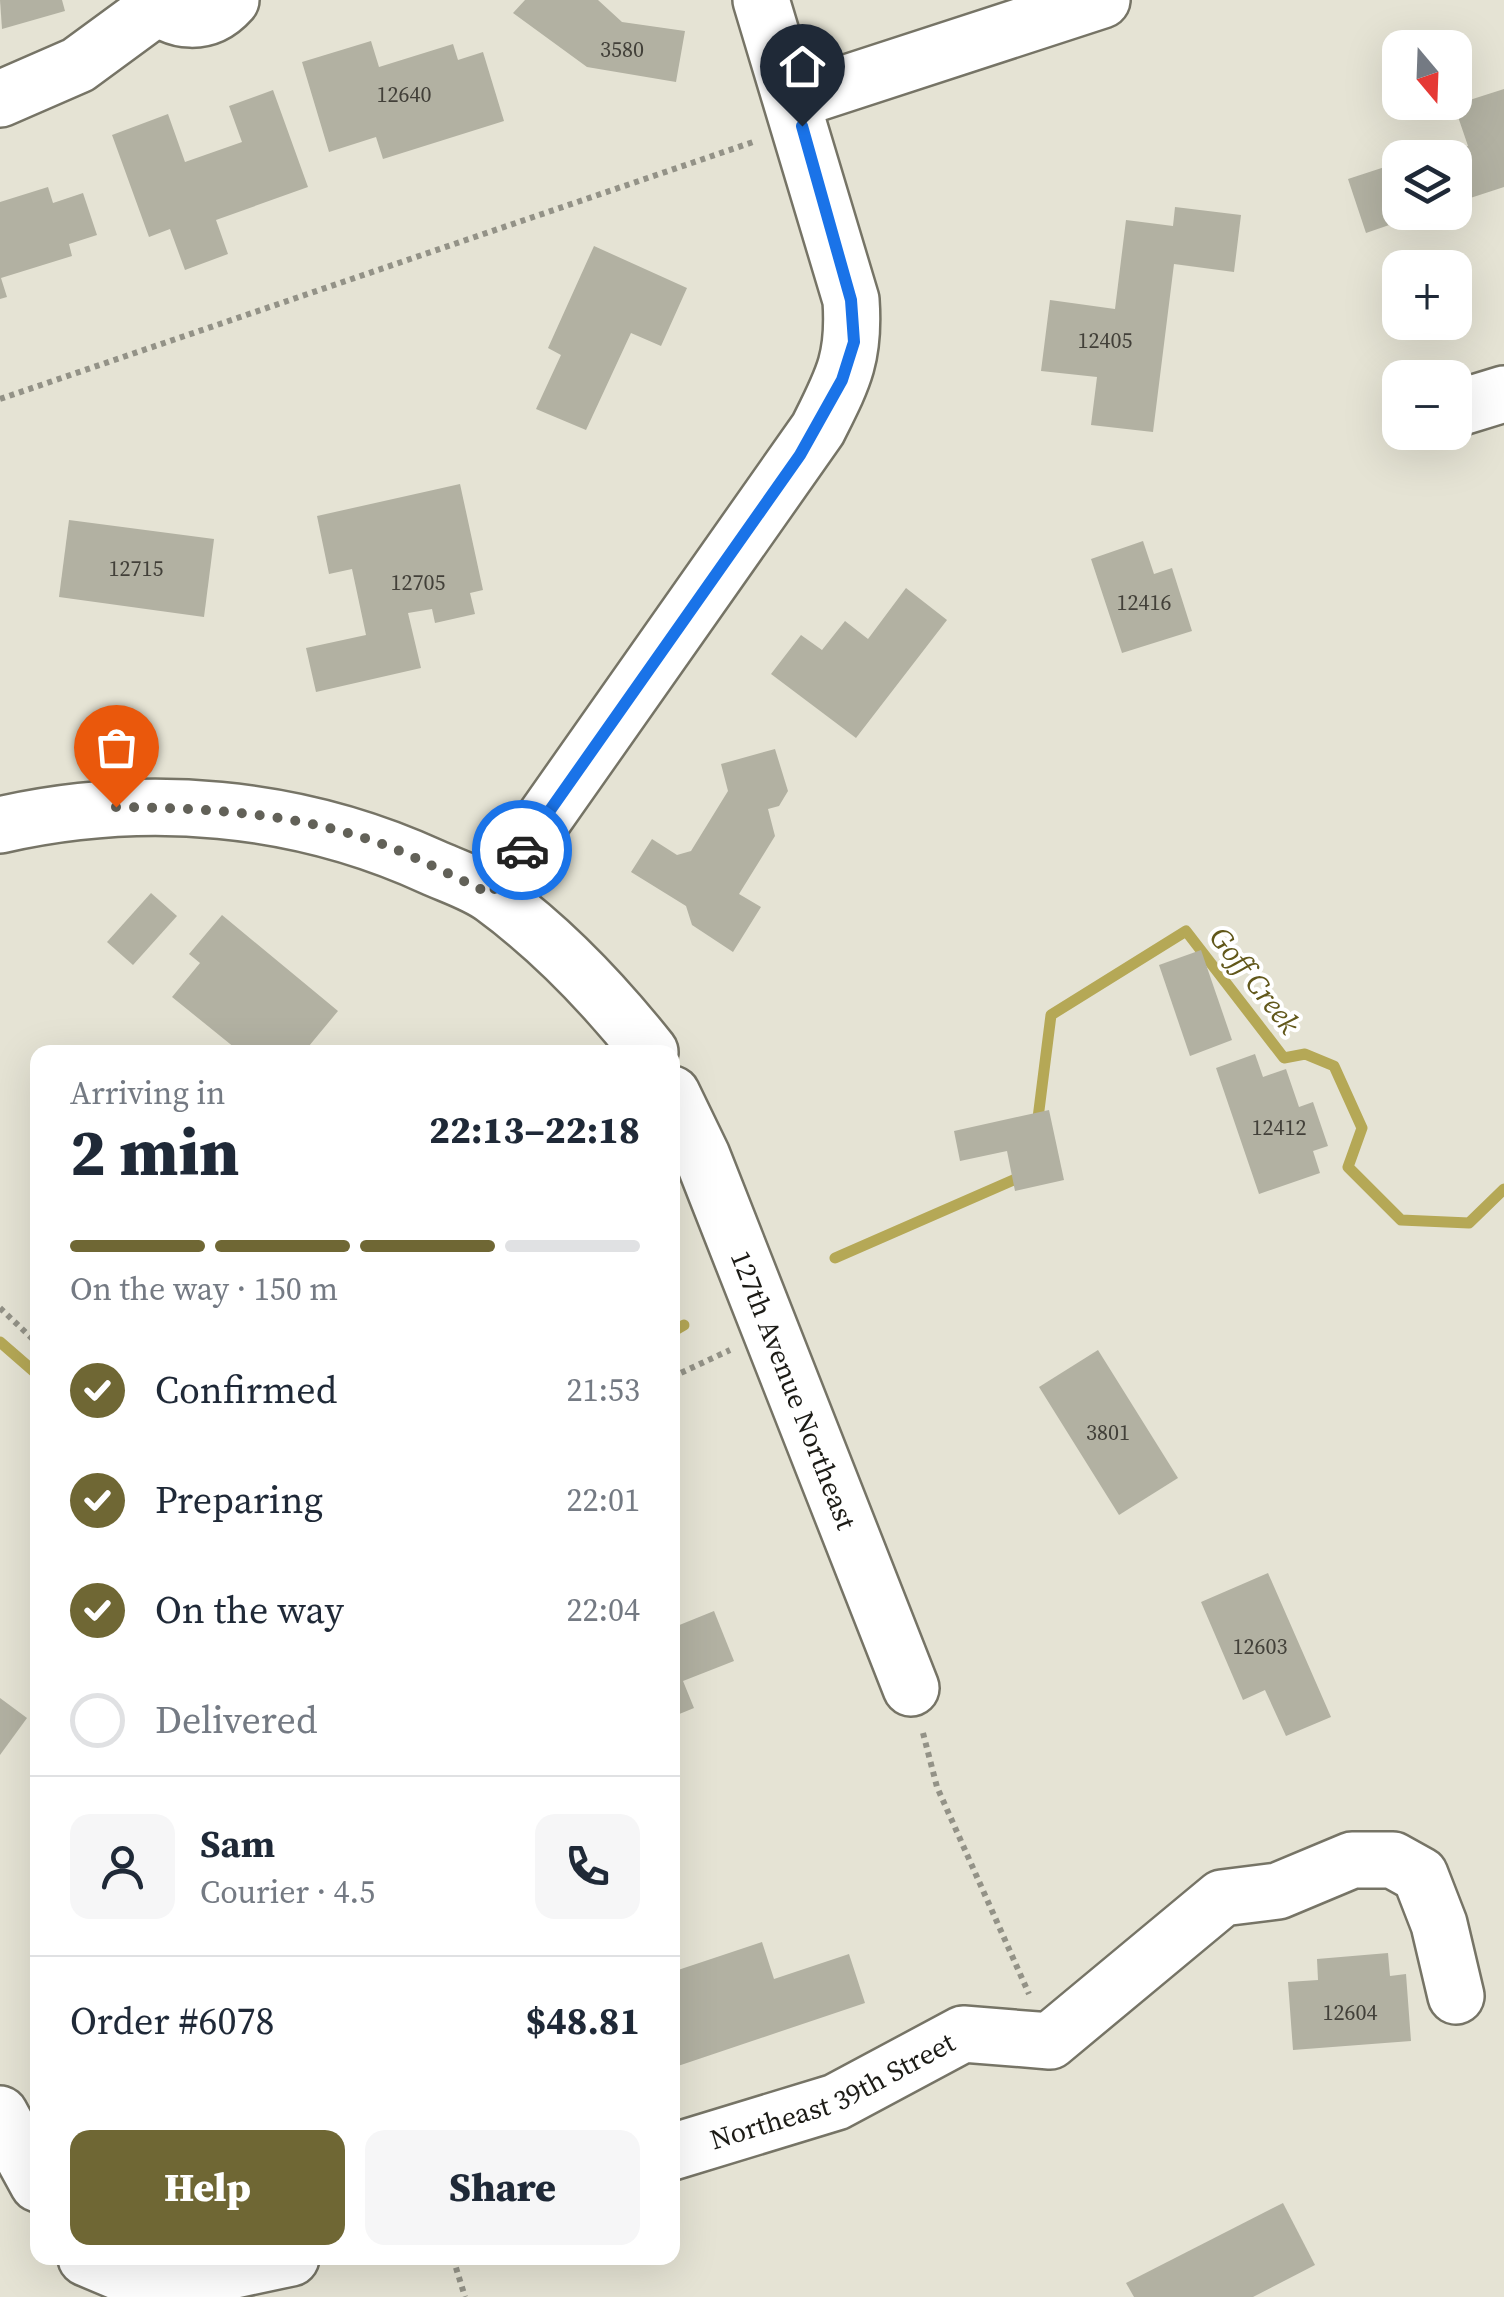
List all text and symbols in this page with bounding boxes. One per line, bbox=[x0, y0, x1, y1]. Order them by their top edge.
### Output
pin bbox=[760, 24, 845, 127]
north arrow bbox=[1382, 30, 1472, 120]
map controls bbox=[1382, 30, 1472, 450]
house number: 3580 bbox=[600, 34, 644, 64]
icon: home bbox=[775, 39, 830, 94]
house number: 12640 bbox=[376, 79, 432, 109]
button: layers bbox=[1382, 140, 1472, 230]
button: + bbox=[1382, 250, 1472, 340]
house number: 12405 bbox=[1077, 325, 1133, 355]
button: − bbox=[1382, 360, 1472, 450]
house number: 12715 bbox=[108, 553, 164, 583]
house number: 12705 bbox=[390, 567, 446, 597]
house number: 12416 bbox=[1116, 587, 1172, 617]
pin bbox=[74, 705, 159, 808]
icon: bag bbox=[89, 720, 144, 775]
courier bbox=[472, 800, 572, 900]
icon: car bbox=[495, 823, 550, 878]
water label: Goff Creek bbox=[1200, 918, 1310, 1043]
text: Arriving in bbox=[70, 1071, 225, 1115]
text: 22:13–22:18 bbox=[429, 1104, 640, 1156]
text: 2 min bbox=[70, 1108, 240, 1197]
house number: 12412 bbox=[1251, 1112, 1307, 1142]
street label: 127th Avenue Northeast bbox=[722, 1245, 866, 1535]
text: On the way · 150 m bbox=[70, 1267, 338, 1311]
icon: check bbox=[70, 1363, 125, 1418]
text: Confirmed bbox=[155, 1364, 337, 1416]
text: 21:53 bbox=[566, 1368, 640, 1412]
house number: 3801 bbox=[1086, 1417, 1130, 1447]
icon: check bbox=[70, 1473, 125, 1528]
text: Preparing bbox=[155, 1474, 323, 1526]
text: 22:01 bbox=[566, 1478, 640, 1522]
icon: check bbox=[70, 1583, 125, 1638]
text: On the way bbox=[155, 1584, 344, 1636]
text: 22:04 bbox=[566, 1588, 640, 1632]
house number: 12603 bbox=[1232, 1631, 1288, 1661]
text: Delivered bbox=[155, 1694, 318, 1746]
button: person bbox=[70, 1814, 175, 1919]
button: phone bbox=[535, 1814, 640, 1919]
text: Sam bbox=[200, 1818, 275, 1870]
text: Courier · 4.5 bbox=[200, 1870, 375, 1914]
text: Order #6078 bbox=[70, 1995, 274, 2047]
text: $48.81 bbox=[526, 1995, 640, 2047]
house number: 12604 bbox=[1322, 1997, 1378, 2027]
street label: Northeast 39th Street bbox=[705, 2023, 962, 2158]
button: Help bbox=[70, 2130, 345, 2245]
button: Share bbox=[365, 2130, 640, 2245]

